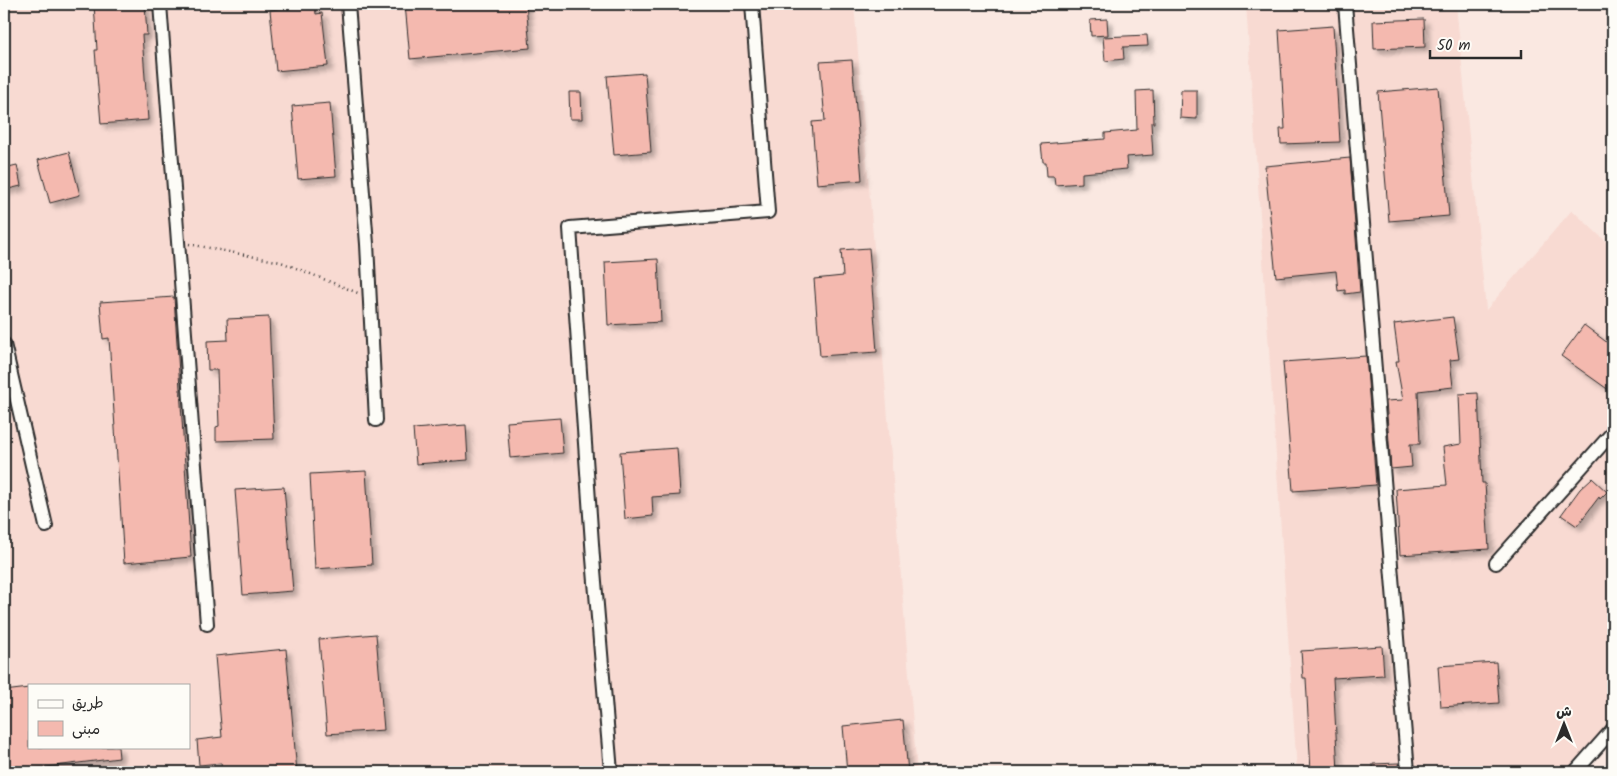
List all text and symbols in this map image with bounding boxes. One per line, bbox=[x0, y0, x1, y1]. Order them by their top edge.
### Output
scale bar bbox=[1430, 28, 1521, 60]
text: 50 m bbox=[1437, 34, 1471, 58]
legend bbox=[28, 684, 190, 748]
text: طريق bbox=[72, 692, 104, 716]
north arrow bbox=[1540, 698, 1590, 748]
text: ش bbox=[1556, 701, 1572, 723]
text: مبنى bbox=[72, 718, 100, 742]

